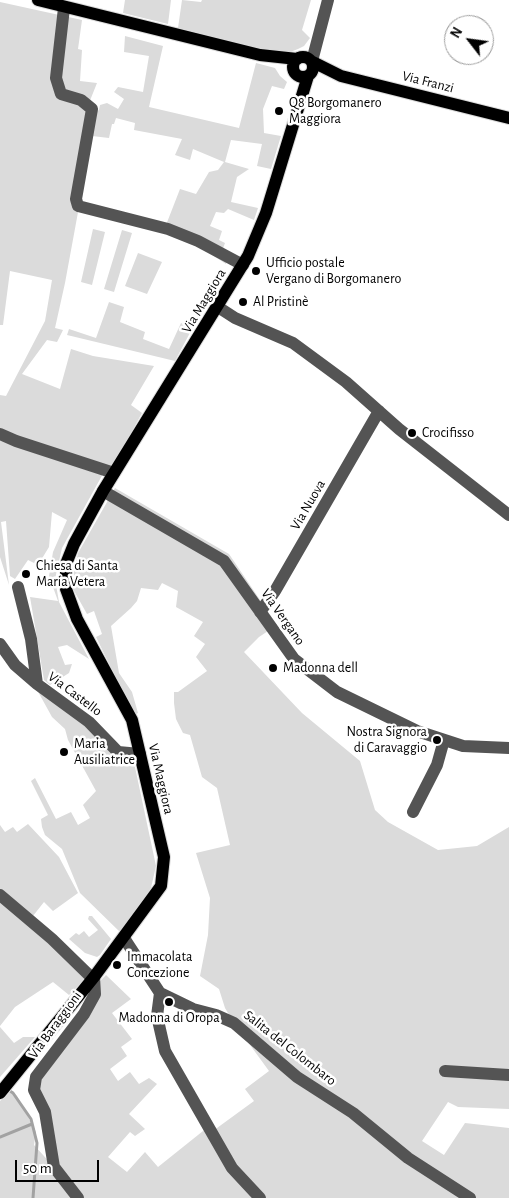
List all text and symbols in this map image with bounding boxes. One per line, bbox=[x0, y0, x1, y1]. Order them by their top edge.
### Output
north arrow bbox=[444, 15, 494, 65]
text: N bbox=[448, 25, 465, 41]
street label: Via Franzi bbox=[400, 67, 456, 97]
place label: Q8 Borgomanero Maggiora bbox=[289, 95, 382, 128]
marker: Q8 Borgomanero Maggiora bbox=[273, 105, 285, 117]
place label: Ufficio postale Vergano di Borgomanero bbox=[266, 255, 401, 288]
marker: Ufficio postale Vergano di Borgomanero bbox=[250, 265, 262, 277]
street label: Via Maggiora bbox=[178, 266, 230, 336]
place label: Al Pristinè bbox=[253, 294, 309, 310]
marker: Al Pristinè bbox=[237, 296, 249, 308]
place label: Crocifisso bbox=[422, 425, 474, 441]
marker: Crocifisso bbox=[406, 427, 418, 439]
street label: Via Nuova bbox=[287, 477, 329, 533]
place label: Chiesa di Santa Maria Vetera bbox=[36, 558, 118, 590]
marker: Chiesa di Santa Maria Vetera bbox=[20, 568, 32, 580]
street label: Via Vergano bbox=[257, 585, 309, 649]
place label: Madonna dell bbox=[283, 660, 358, 676]
marker: Madonna dell bbox=[267, 662, 279, 674]
street label: Via Castello bbox=[45, 668, 105, 720]
place label: Nostra Signora di Caravaggio bbox=[346, 724, 427, 756]
marker: Nostra Signora di Caravaggio bbox=[431, 734, 443, 746]
place label: Maria Ausiliatrice bbox=[74, 736, 135, 769]
street label: Via Maggiora bbox=[145, 742, 177, 816]
marker: Maria Ausiliatrice bbox=[58, 746, 70, 758]
place label: Immacolata Concezione bbox=[127, 949, 192, 982]
marker: Immacolata Concezione bbox=[111, 959, 123, 971]
street label: Via Baraggioni bbox=[25, 988, 85, 1062]
marker: Madonna di Oropa bbox=[163, 996, 175, 1008]
street label: Salita del Colombaro bbox=[240, 1007, 340, 1089]
place label: Madonna di Oropa bbox=[118, 1010, 220, 1026]
scale bar bbox=[18, 1150, 101, 1182]
text: 50 m bbox=[23, 1161, 52, 1176]

